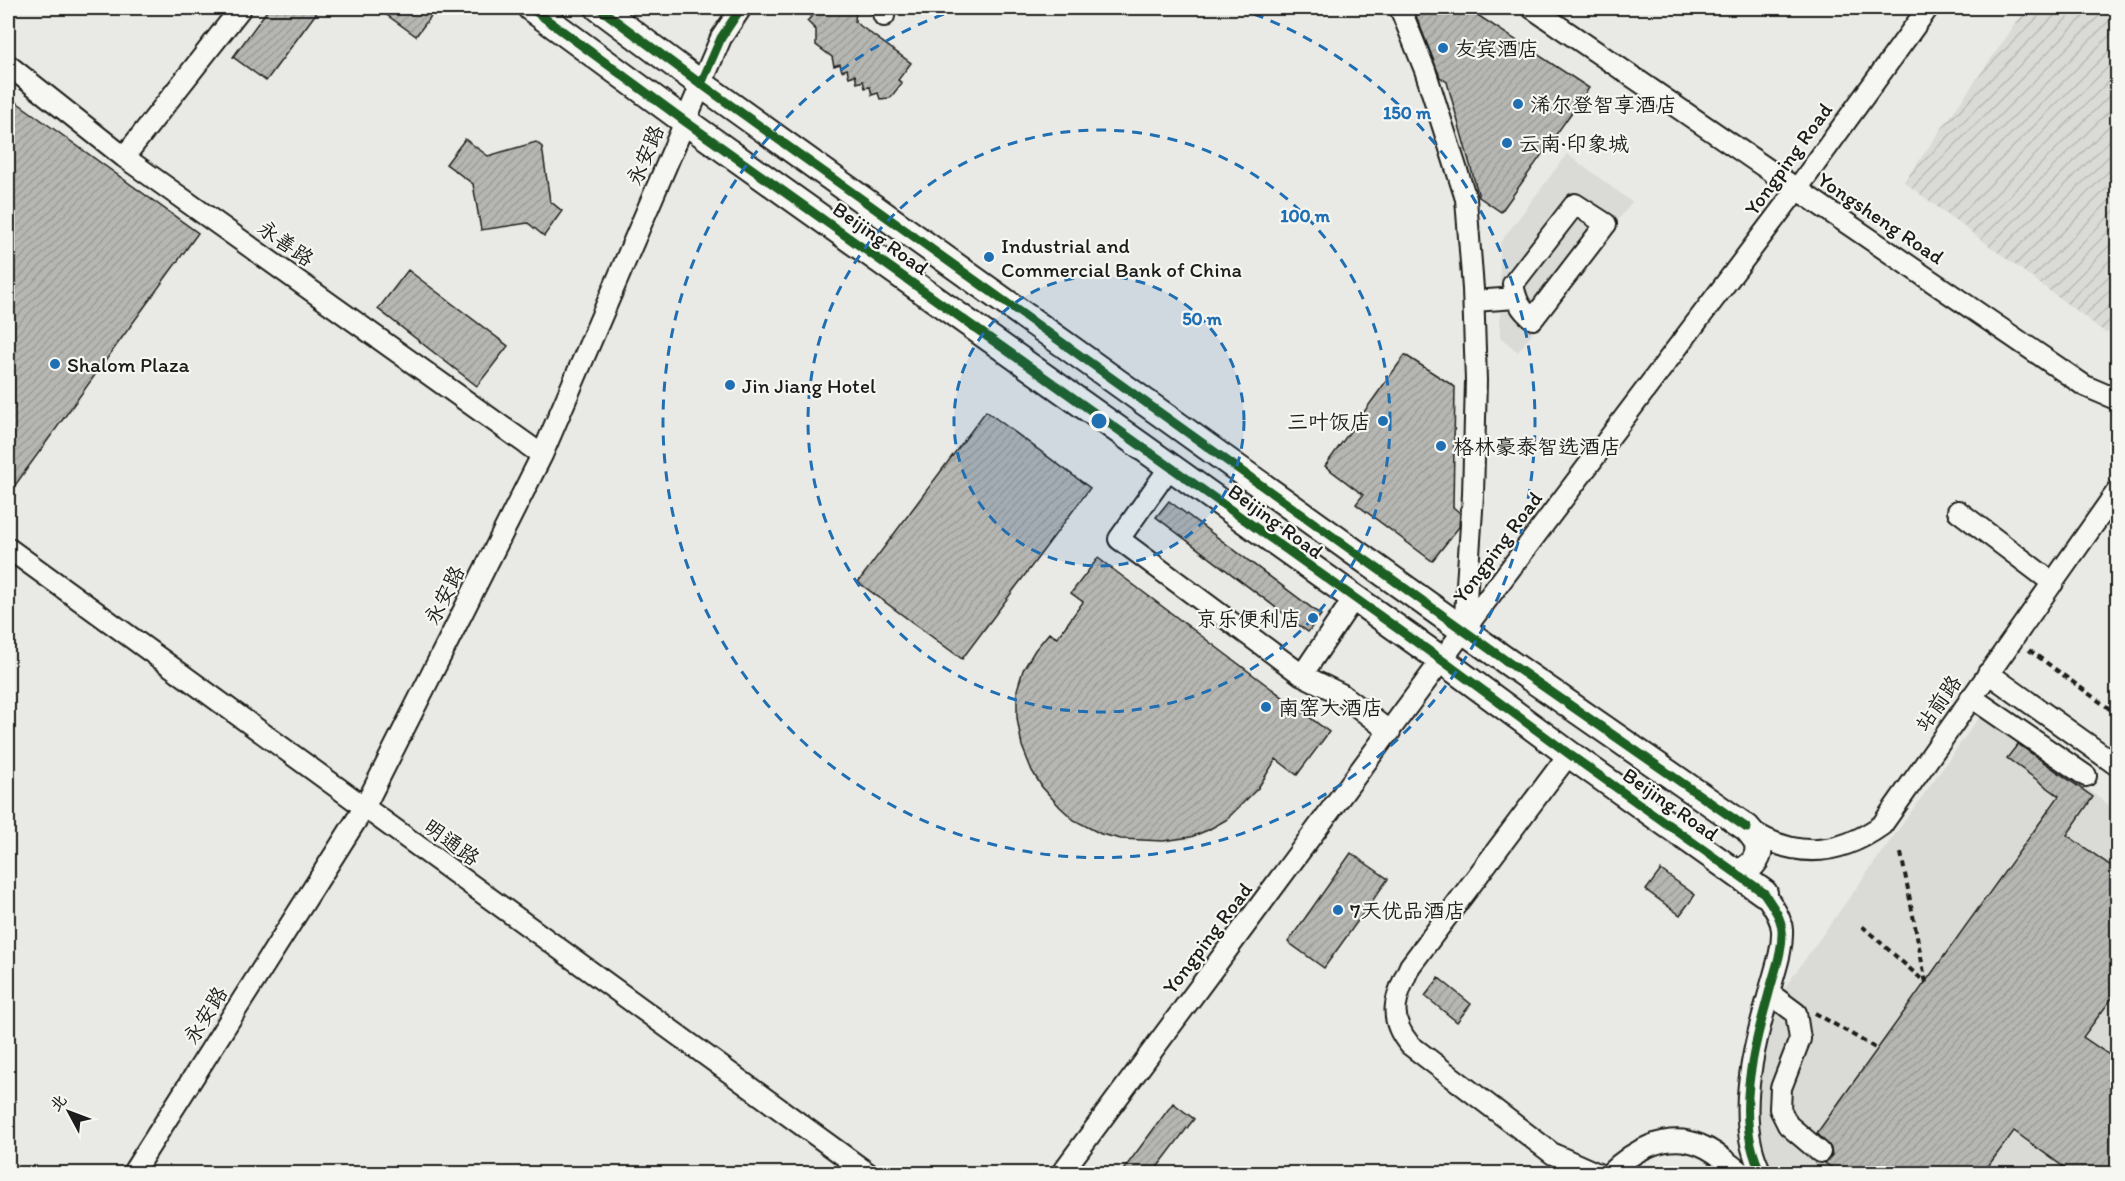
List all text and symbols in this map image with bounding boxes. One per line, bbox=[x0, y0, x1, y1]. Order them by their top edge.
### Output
place label: 友宾酒店 bbox=[1455, 36, 1539, 61]
marker: 友宾酒店 bbox=[1436, 41, 1450, 55]
place label: 浠尔登智享酒店 bbox=[1530, 92, 1677, 117]
marker: 浠尔登智享酒店 bbox=[1511, 97, 1525, 111]
street label: Yongping Road bbox=[1739, 97, 1838, 220]
text: 150 m bbox=[1383, 102, 1432, 124]
street label: 永安路 bbox=[621, 121, 669, 189]
place label: 云南·印象城 bbox=[1519, 131, 1629, 156]
marker: 云南·印象城 bbox=[1500, 136, 1514, 150]
street label: Yongsheng Road bbox=[1813, 166, 1949, 270]
street label: Beijing Road bbox=[828, 196, 934, 280]
text: 100 m bbox=[1280, 205, 1331, 227]
street label: 永善路 bbox=[253, 215, 319, 271]
place label: Industrial and Commercial Bank of China bbox=[1001, 233, 1242, 282]
marker: Industrial and Commercial Bank of China bbox=[982, 250, 996, 264]
text: 50 m bbox=[1182, 308, 1223, 330]
place label: Shalom Plaza bbox=[67, 352, 189, 377]
marker: Shalom Plaza bbox=[48, 357, 62, 371]
place label: Jin Jiang Hotel bbox=[742, 373, 876, 398]
marker: Jin Jiang Hotel bbox=[723, 378, 737, 392]
place label: 三叶饭店 bbox=[1287, 409, 1371, 434]
centre of rings bbox=[1089, 411, 1109, 431]
marker: 三叶饭店 bbox=[1376, 414, 1390, 428]
place label: 格林豪泰智选酒店 bbox=[1453, 434, 1621, 459]
marker: 格林豪泰智选酒店 bbox=[1434, 439, 1448, 453]
street label: Beijing Road bbox=[1224, 478, 1329, 564]
street label: Yongping Road bbox=[1447, 486, 1547, 608]
street label: 永安路 bbox=[419, 561, 469, 629]
place label: 京乐便利店 bbox=[1196, 606, 1301, 631]
marker: 京乐便利店 bbox=[1306, 611, 1320, 625]
street label: 站前路 bbox=[1910, 670, 1966, 736]
place label: 南窑大酒店 bbox=[1278, 695, 1383, 720]
marker: 南窑大酒店 bbox=[1259, 700, 1273, 714]
street label: Beijing Road bbox=[1618, 762, 1724, 846]
street label: 明通路 bbox=[419, 813, 485, 871]
street label: Yongping Road bbox=[1157, 877, 1257, 999]
place label: 7天优品酒店 bbox=[1350, 898, 1465, 923]
marker: 7天优品酒店 bbox=[1331, 903, 1345, 917]
street label: 永安路 bbox=[178, 982, 232, 1048]
north arrow bbox=[39, 1082, 99, 1142]
text: 北 bbox=[46, 1090, 70, 1115]

